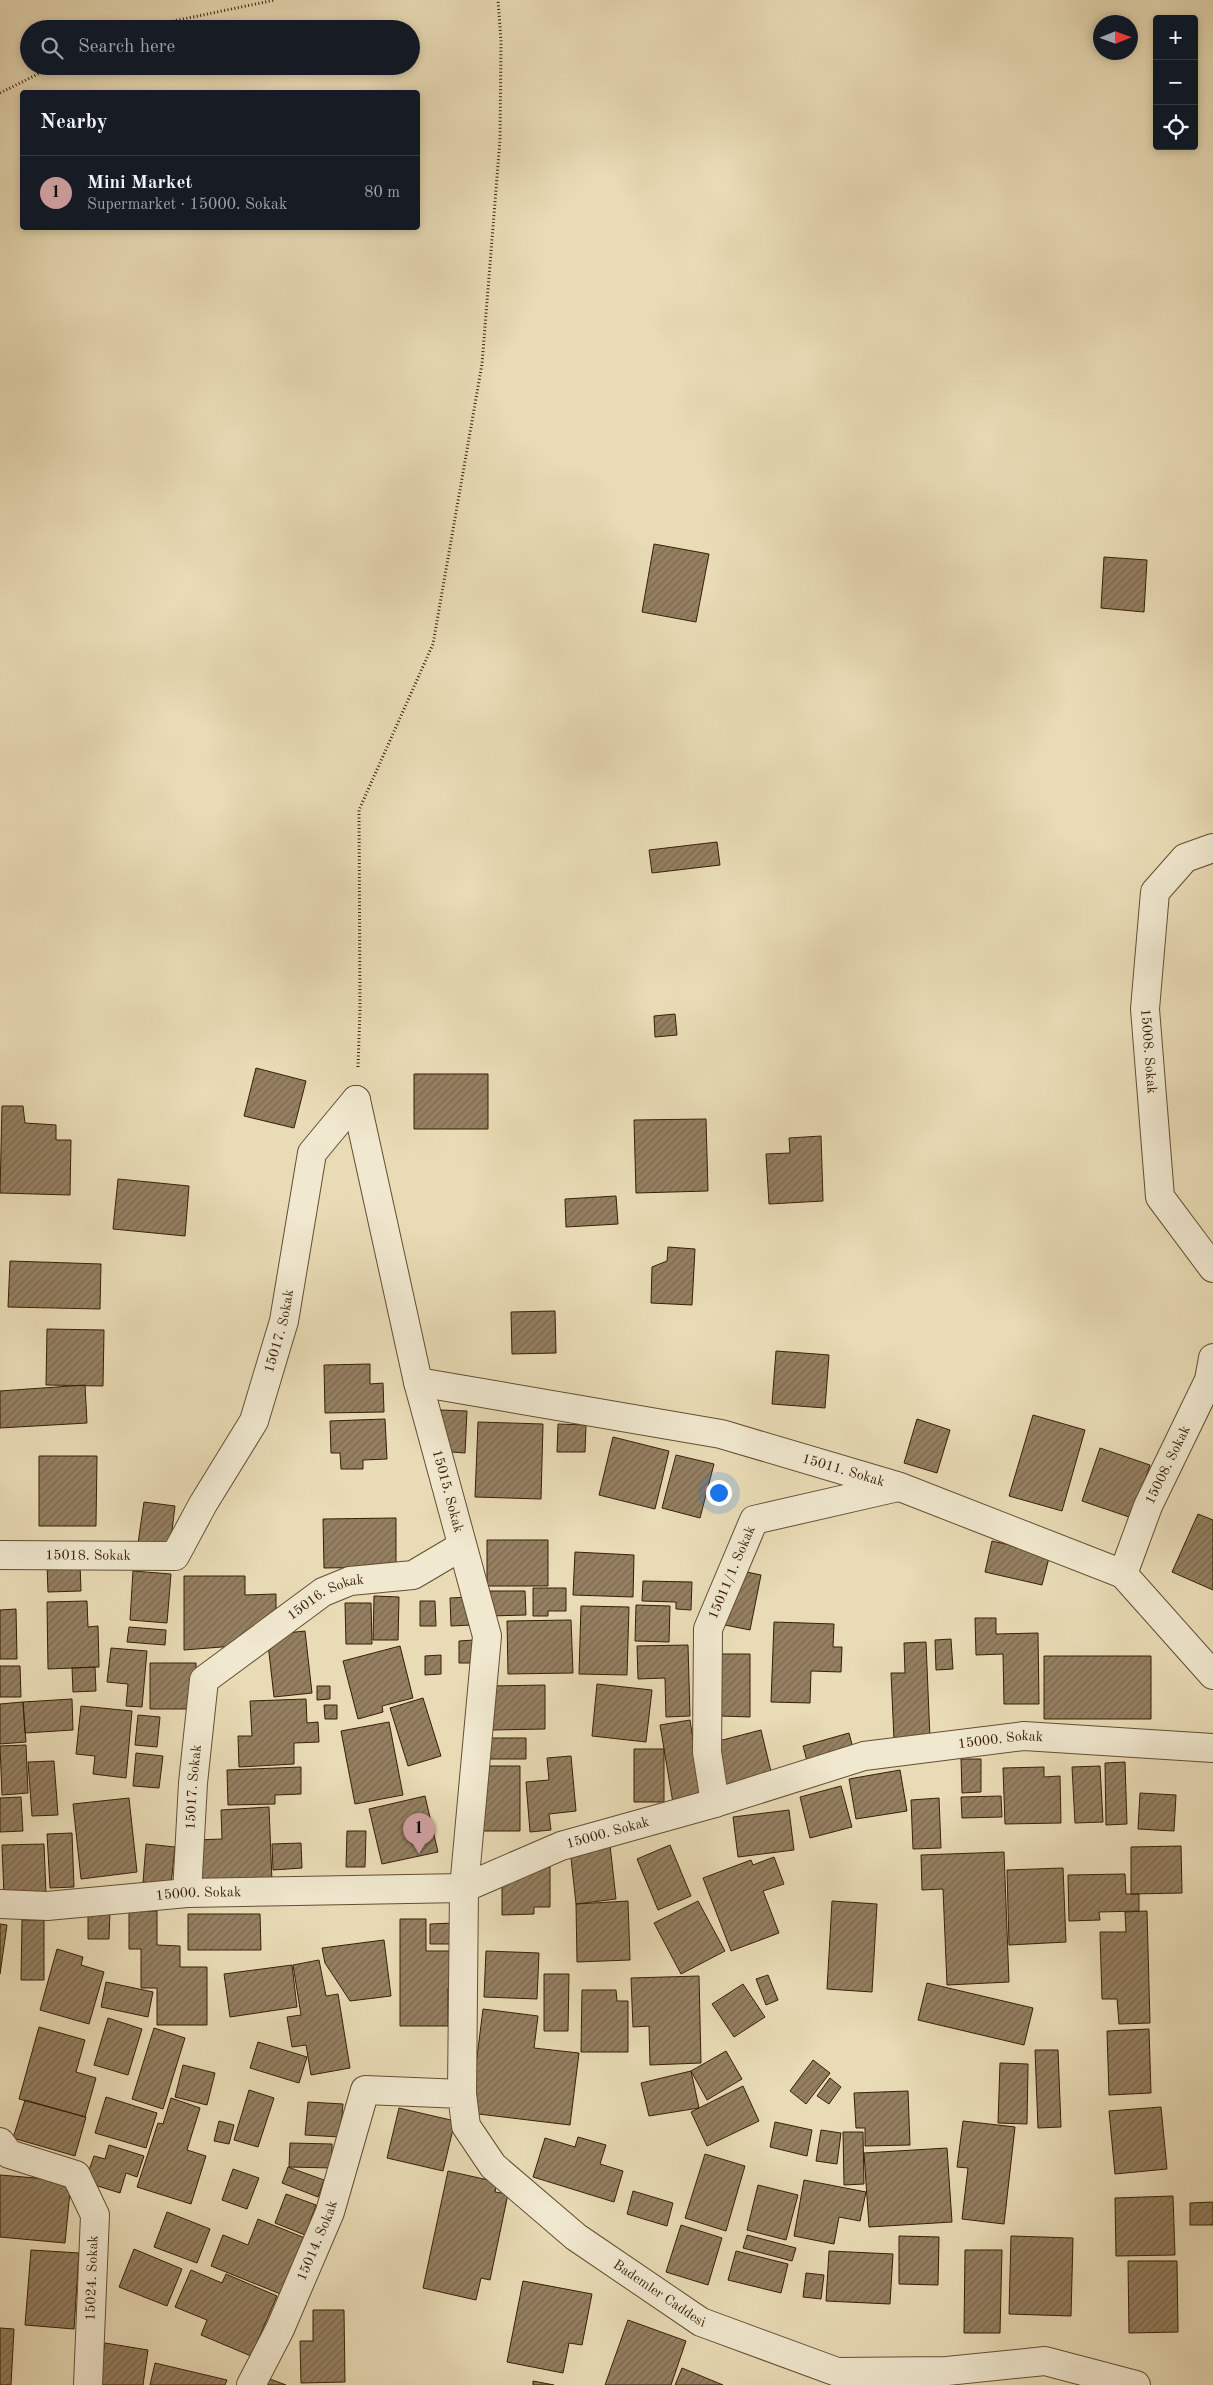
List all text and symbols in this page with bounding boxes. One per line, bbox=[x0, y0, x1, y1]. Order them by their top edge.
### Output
north arrow bbox=[1093, 15, 1138, 60]
map controls bbox=[1153, 15, 1198, 150]
button: + bbox=[1153, 15, 1198, 60]
search box bbox=[20, 20, 420, 75]
icon: search bbox=[38, 34, 66, 62]
text: Search here bbox=[78, 38, 175, 57]
button: − bbox=[1153, 60, 1198, 105]
button: locate bbox=[1153, 105, 1198, 150]
text: Nearby bbox=[40, 112, 108, 133]
text: Mini Market bbox=[87, 174, 192, 193]
text: 1 bbox=[51, 185, 61, 201]
text: 80 m bbox=[364, 185, 400, 201]
text: Supermarket · 15000. Sokak bbox=[87, 197, 287, 213]
street label: 15008. Sokak bbox=[1138, 1008, 1159, 1095]
street label: 15017. Sokak bbox=[262, 1288, 296, 1374]
street label: 15008. Sokak bbox=[1143, 1423, 1193, 1507]
street label: 15015. Sokak bbox=[430, 1448, 466, 1534]
street label: 15011. Sokak bbox=[800, 1451, 886, 1489]
your location bbox=[706, 1480, 732, 1506]
street label: 15011/1. Sokak bbox=[706, 1524, 758, 1621]
street label: 15018. Sokak bbox=[45, 1548, 131, 1563]
street label: 15016. Sokak bbox=[285, 1573, 364, 1623]
street label: 15000. Sokak bbox=[957, 1729, 1043, 1751]
street label: 15017. Sokak bbox=[183, 1744, 204, 1830]
pin: 1 bbox=[403, 1813, 435, 1854]
street label: 15000. Sokak bbox=[565, 1815, 651, 1851]
street label: 15000. Sokak bbox=[155, 1885, 241, 1903]
street label: 15014. Sokak bbox=[294, 2199, 340, 2283]
street label: 15024. Sokak bbox=[84, 2235, 100, 2321]
street label: Bademler Caddesi bbox=[611, 2257, 707, 2330]

